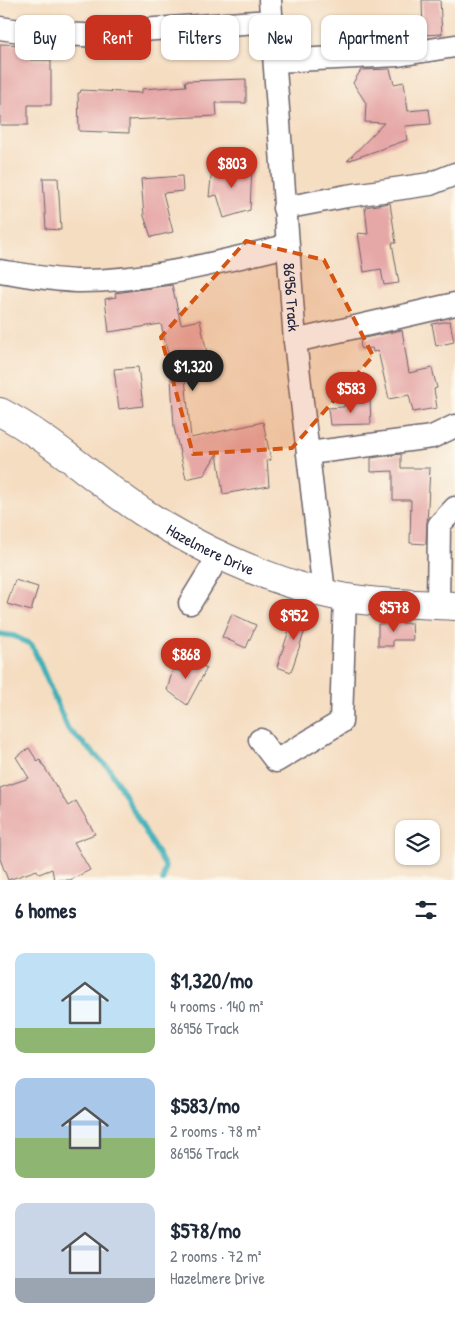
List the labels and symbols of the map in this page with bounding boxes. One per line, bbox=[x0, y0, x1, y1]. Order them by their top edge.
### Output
pin: $803 bbox=[202, 146, 262, 189]
street label: 86956 Track bbox=[278, 262, 305, 333]
pin: $1,320 bbox=[152, 350, 234, 392]
pin: $583 bbox=[321, 372, 381, 414]
street label: Hazelmere Drive bbox=[163, 518, 258, 580]
pin: $578 bbox=[364, 590, 424, 633]
pin: $952 bbox=[264, 598, 324, 641]
pin: $868 bbox=[156, 638, 216, 680]

